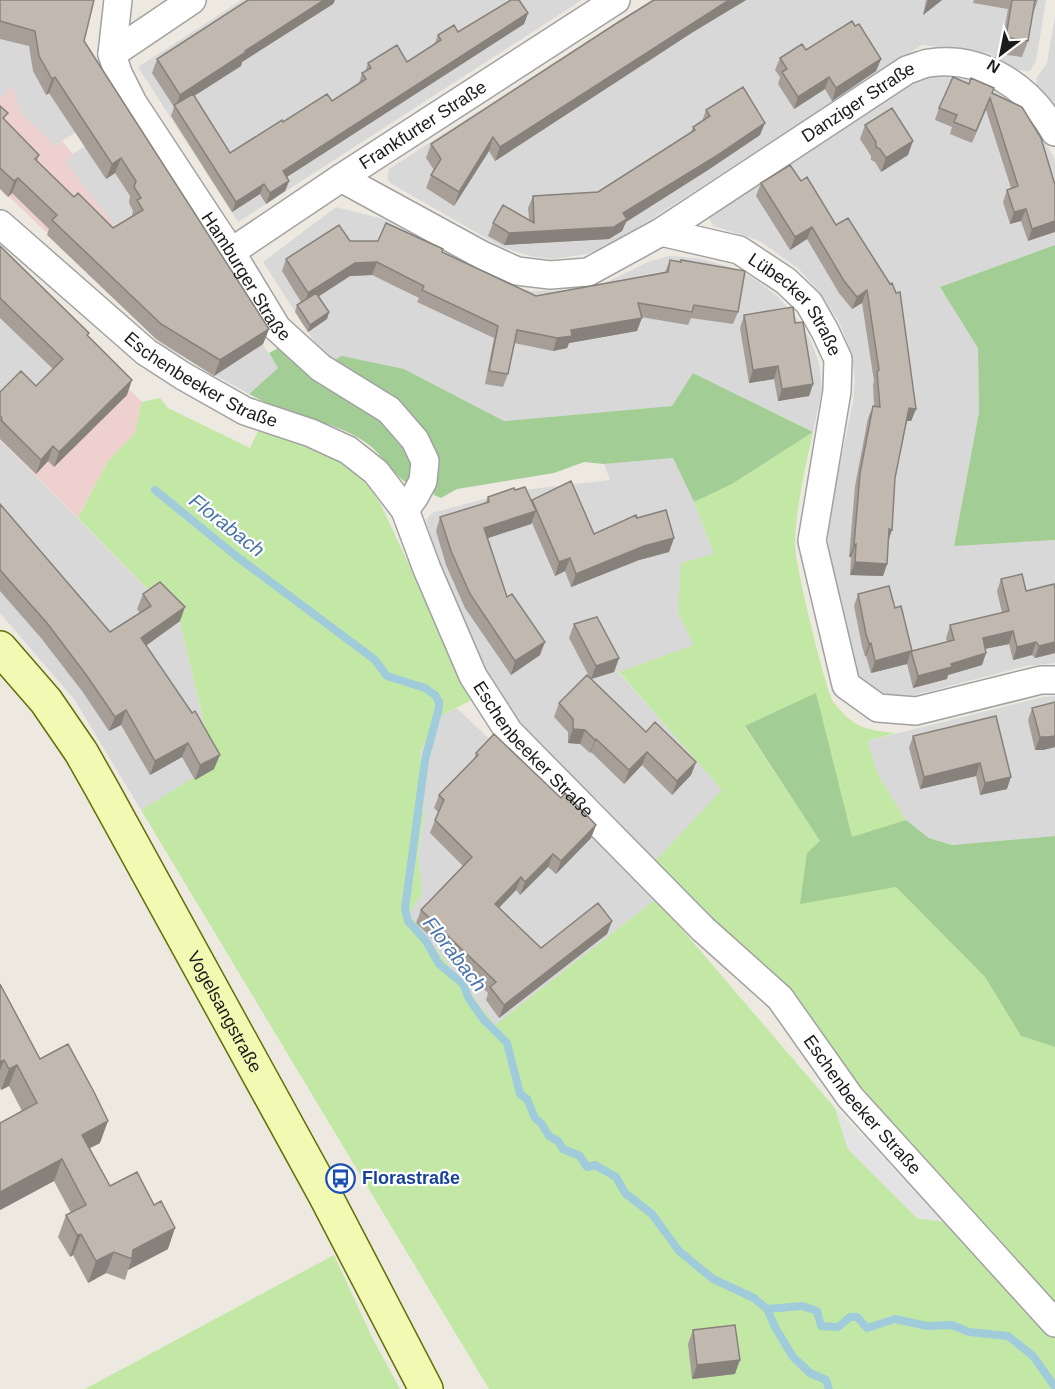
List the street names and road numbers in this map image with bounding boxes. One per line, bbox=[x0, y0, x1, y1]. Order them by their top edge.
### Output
street label: Danziger Straße bbox=[798, 58, 917, 146]
street label: Frankfurter Straße bbox=[356, 77, 490, 173]
street label: Hamburger Straße bbox=[198, 208, 295, 345]
street label: Lübecker Straße bbox=[745, 249, 845, 359]
street label: Eschenbeeker Straße bbox=[120, 328, 280, 431]
street label: Eschenbeeker Straße bbox=[469, 678, 597, 822]
street label: Vogelsangstraße bbox=[183, 948, 266, 1076]
street label: Eschenbeeker Straße bbox=[799, 1031, 925, 1178]

